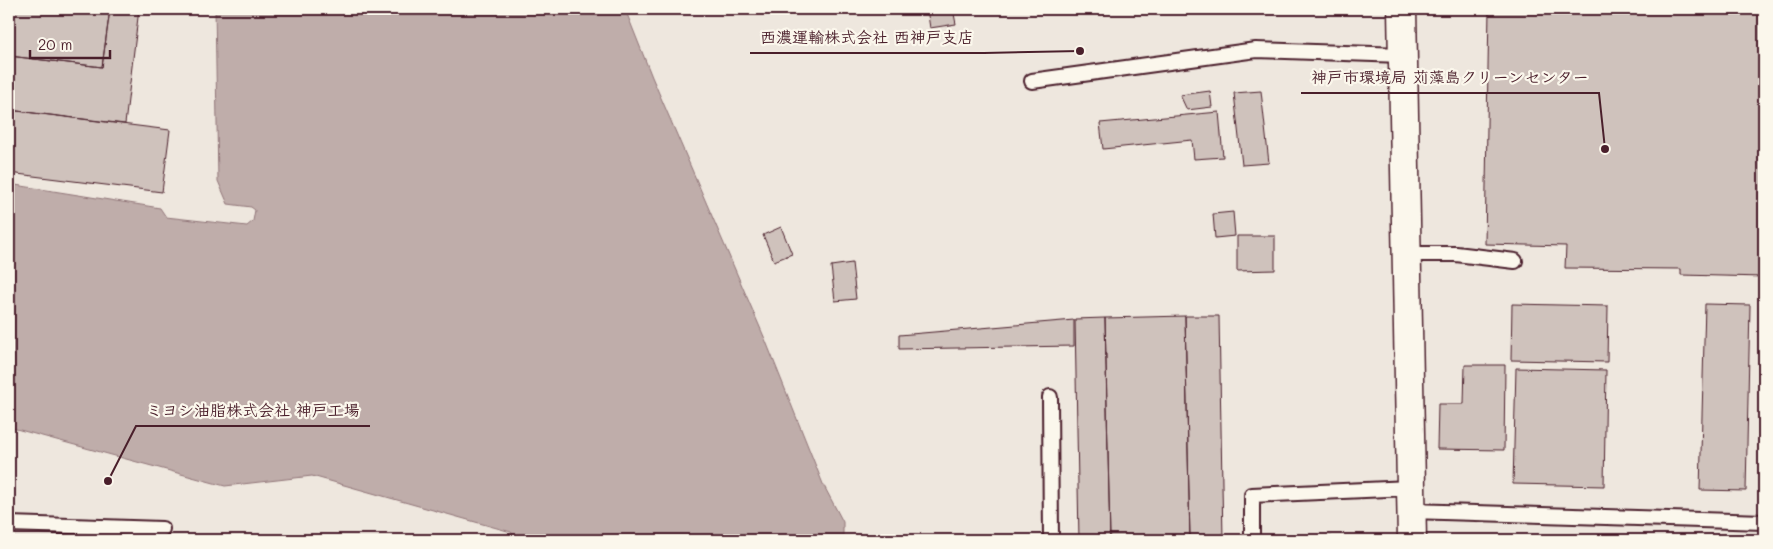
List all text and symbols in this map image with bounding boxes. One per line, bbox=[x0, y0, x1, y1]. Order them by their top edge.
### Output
callout: 西濃運輸株式会社 西神戸支店 bbox=[750, 22, 984, 53]
text: 西濃運輸株式会社 西神戸支店 bbox=[760, 26, 974, 47]
scale bar bbox=[30, 28, 110, 60]
text: 20 m bbox=[38, 34, 72, 54]
callout: 神戸市環境局 苅藻島クリーンセンター bbox=[1301, 62, 1599, 93]
text: 神戸市環境局 苅藻島クリーンセンター bbox=[1311, 66, 1589, 87]
callout: ミヨシ油脂株式会社 神戸工場 bbox=[136, 395, 370, 426]
text: ミヨシ油脂株式会社 神戸工場 bbox=[146, 399, 360, 420]

